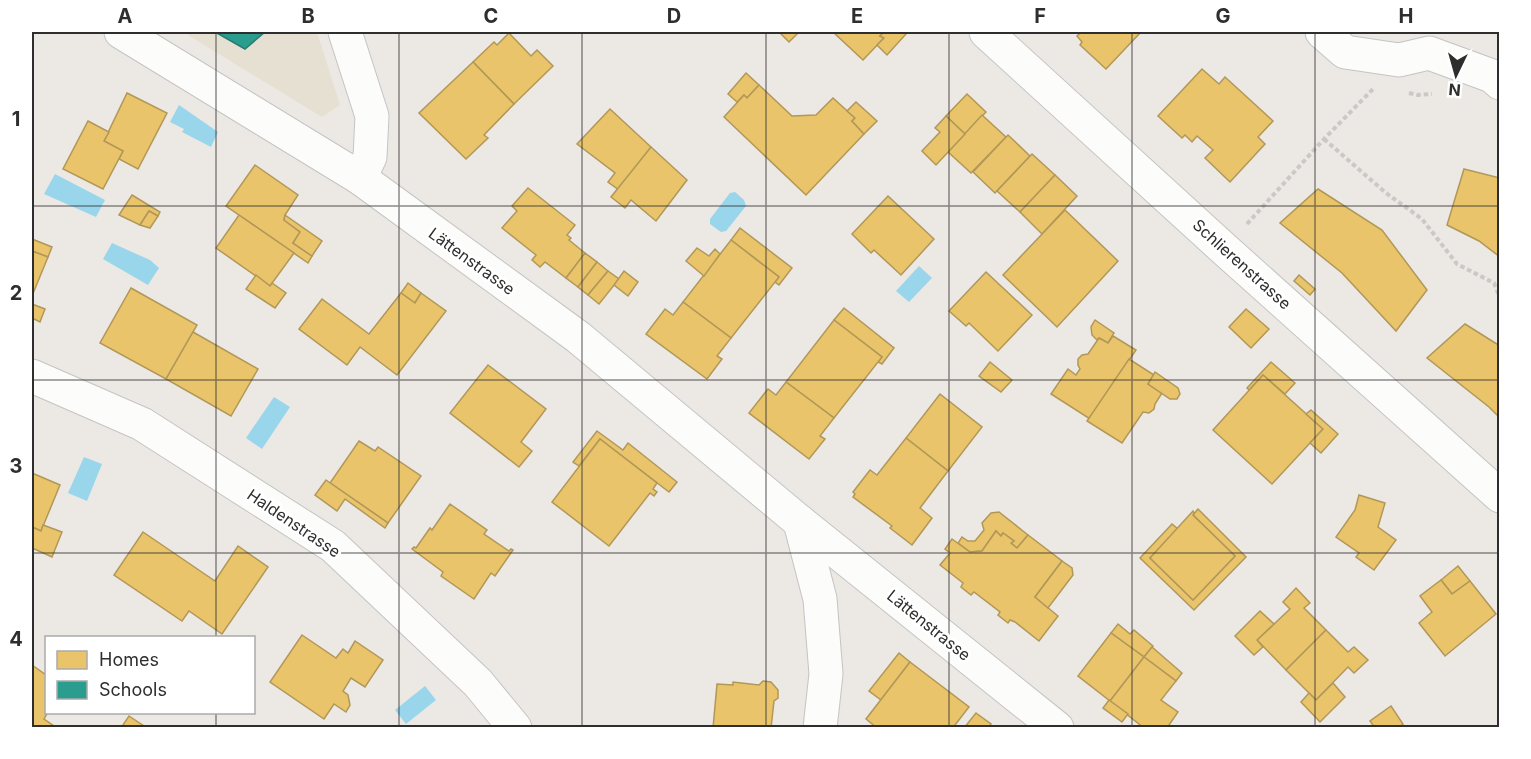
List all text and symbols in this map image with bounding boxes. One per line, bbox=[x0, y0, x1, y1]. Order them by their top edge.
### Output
text: A bbox=[118, 4, 133, 28]
text: B bbox=[301, 4, 315, 28]
text: C bbox=[484, 4, 498, 28]
text: D bbox=[667, 4, 681, 28]
text: E bbox=[851, 4, 863, 28]
text: F bbox=[1034, 4, 1046, 28]
text: G bbox=[1215, 4, 1231, 28]
text: H bbox=[1399, 4, 1413, 28]
north arrow bbox=[1426, 45, 1486, 105]
text: N bbox=[1448, 79, 1462, 100]
text: 1 bbox=[12, 107, 20, 131]
street label: Schlierenstrasse bbox=[1189, 215, 1295, 313]
street label: Lättenstrasse bbox=[425, 223, 519, 299]
text: 2 bbox=[10, 281, 22, 305]
text: 3 bbox=[10, 454, 22, 478]
street label: Haldenstrasse bbox=[244, 484, 344, 562]
street label: Lättenstrasse bbox=[883, 585, 975, 665]
text: 4 bbox=[9, 627, 23, 651]
legend bbox=[45, 636, 255, 714]
text: Homes bbox=[99, 649, 159, 670]
text: Schools bbox=[99, 679, 167, 700]

